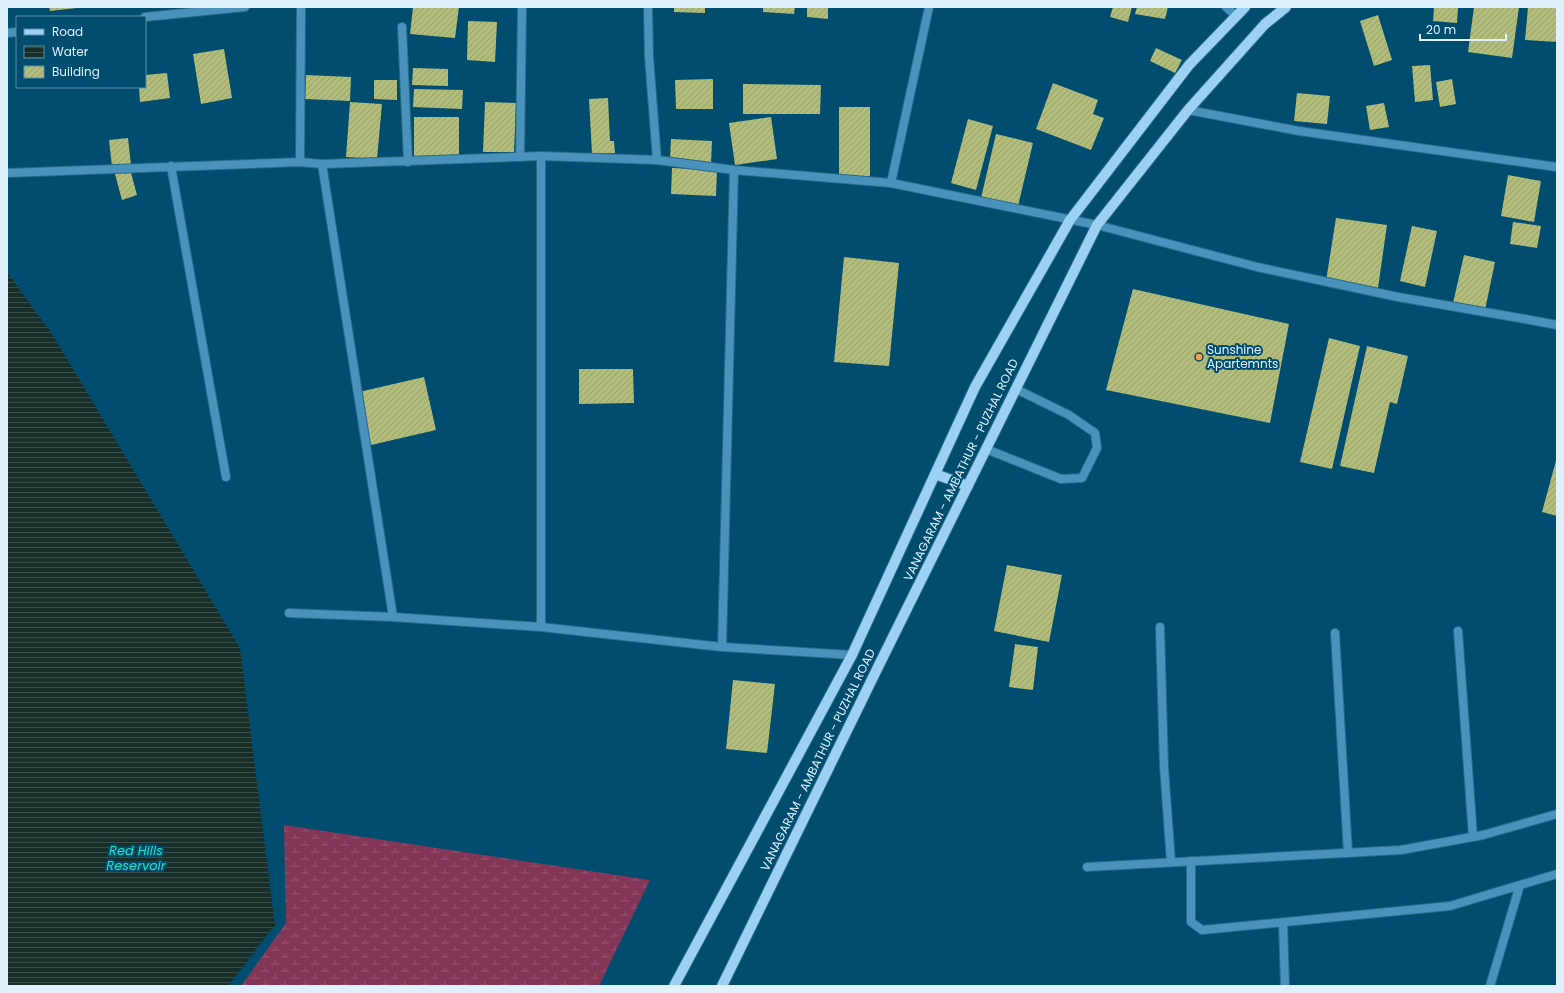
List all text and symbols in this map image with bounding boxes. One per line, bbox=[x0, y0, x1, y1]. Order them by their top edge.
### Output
legend bbox=[16, 16, 146, 88]
scale bar bbox=[1420, 16, 1506, 42]
text: 20 m bbox=[1426, 21, 1456, 38]
text: Road bbox=[52, 23, 83, 40]
text: Water bbox=[52, 43, 89, 60]
text: Building bbox=[52, 63, 100, 80]
place label: Sunshine Apartemnts bbox=[1207, 341, 1278, 372]
marker: Sunshine Apartemnts bbox=[1194, 352, 1204, 362]
street label: VANAGARAM - AMBATHUR - PUZHAL ROAD bbox=[899, 356, 1022, 584]
street label: VANAGARAM - AMBATHUR - PUZHAL ROAD bbox=[756, 646, 879, 874]
water label: Red Hills Reservoir bbox=[106, 841, 167, 875]

